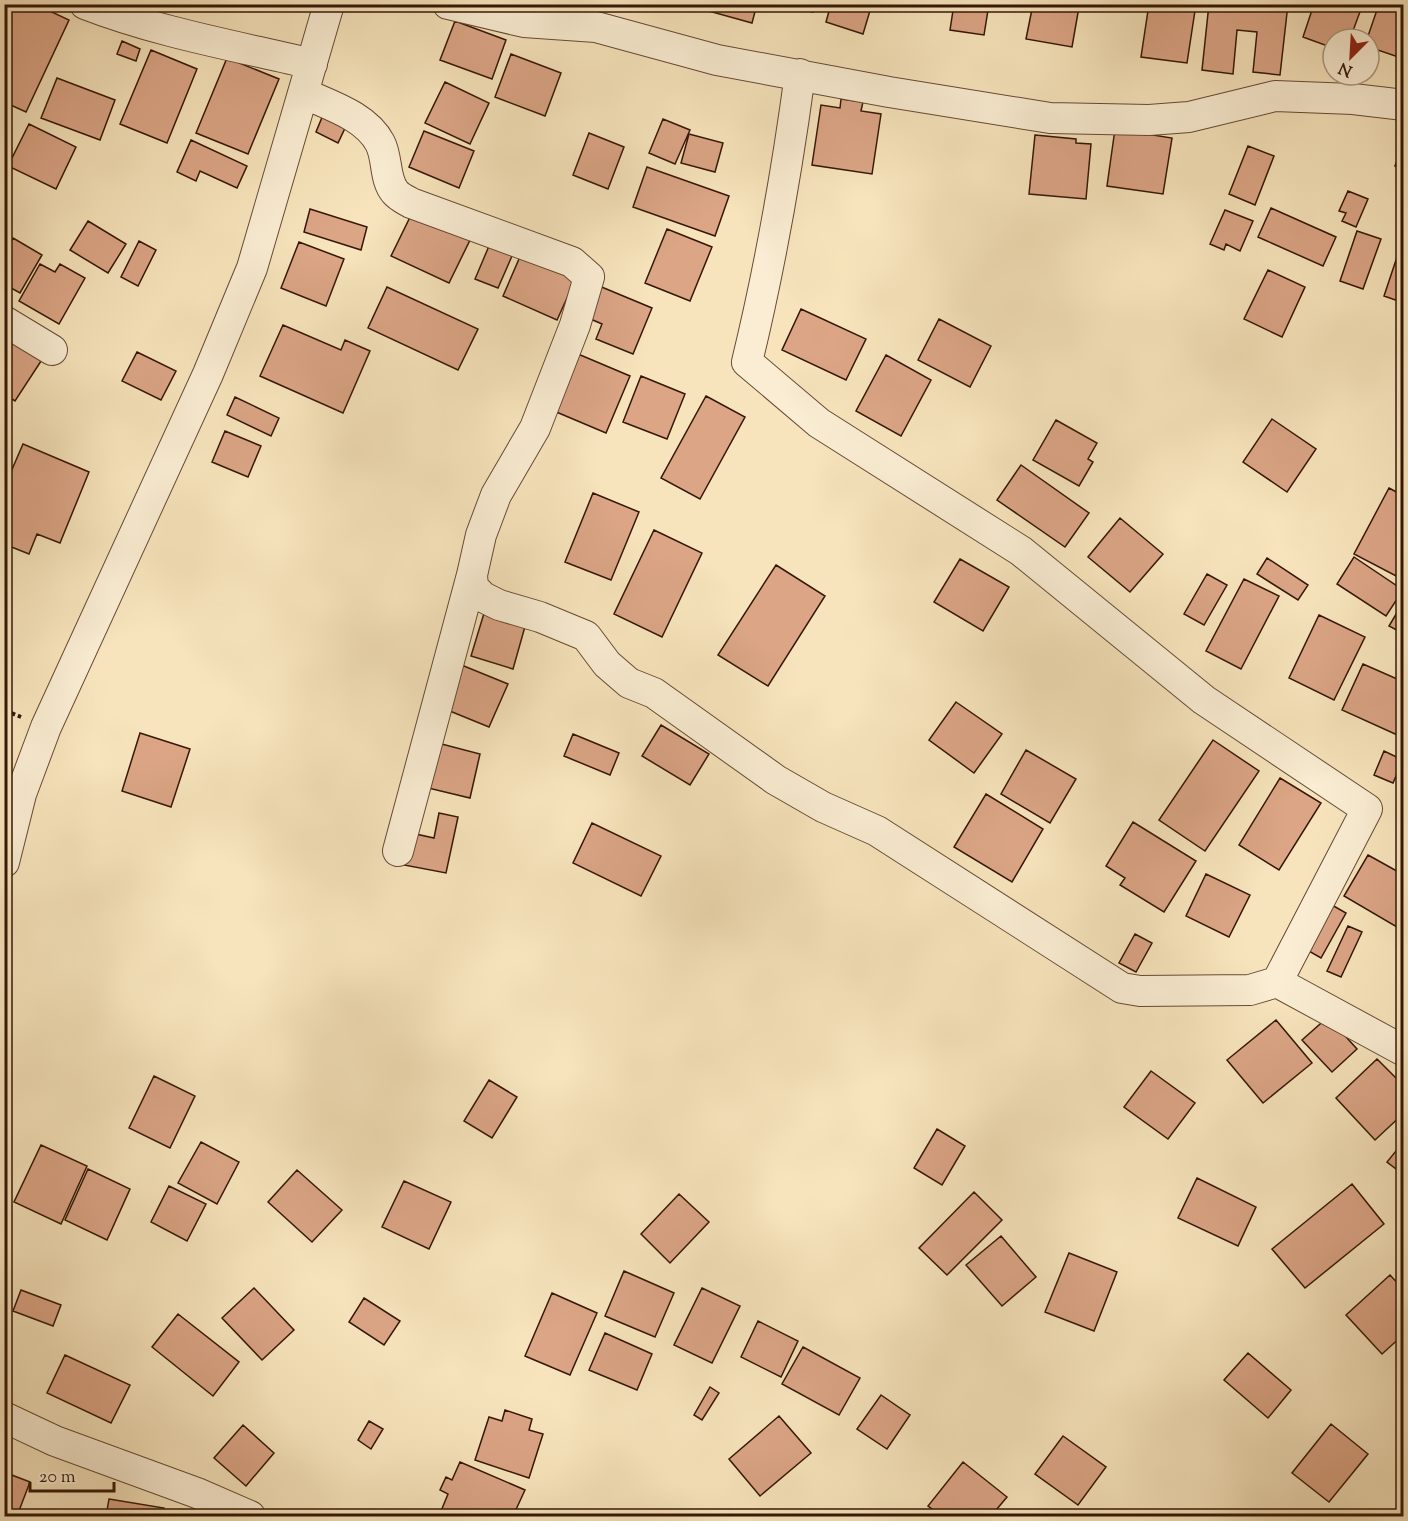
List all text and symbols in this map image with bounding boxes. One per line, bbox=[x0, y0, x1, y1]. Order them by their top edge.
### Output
north arrow bbox=[1321, 27, 1381, 87]
text: N bbox=[1335, 55, 1356, 82]
scale bar bbox=[30, 1455, 114, 1493]
text: 20 m bbox=[39, 1465, 76, 1491]

